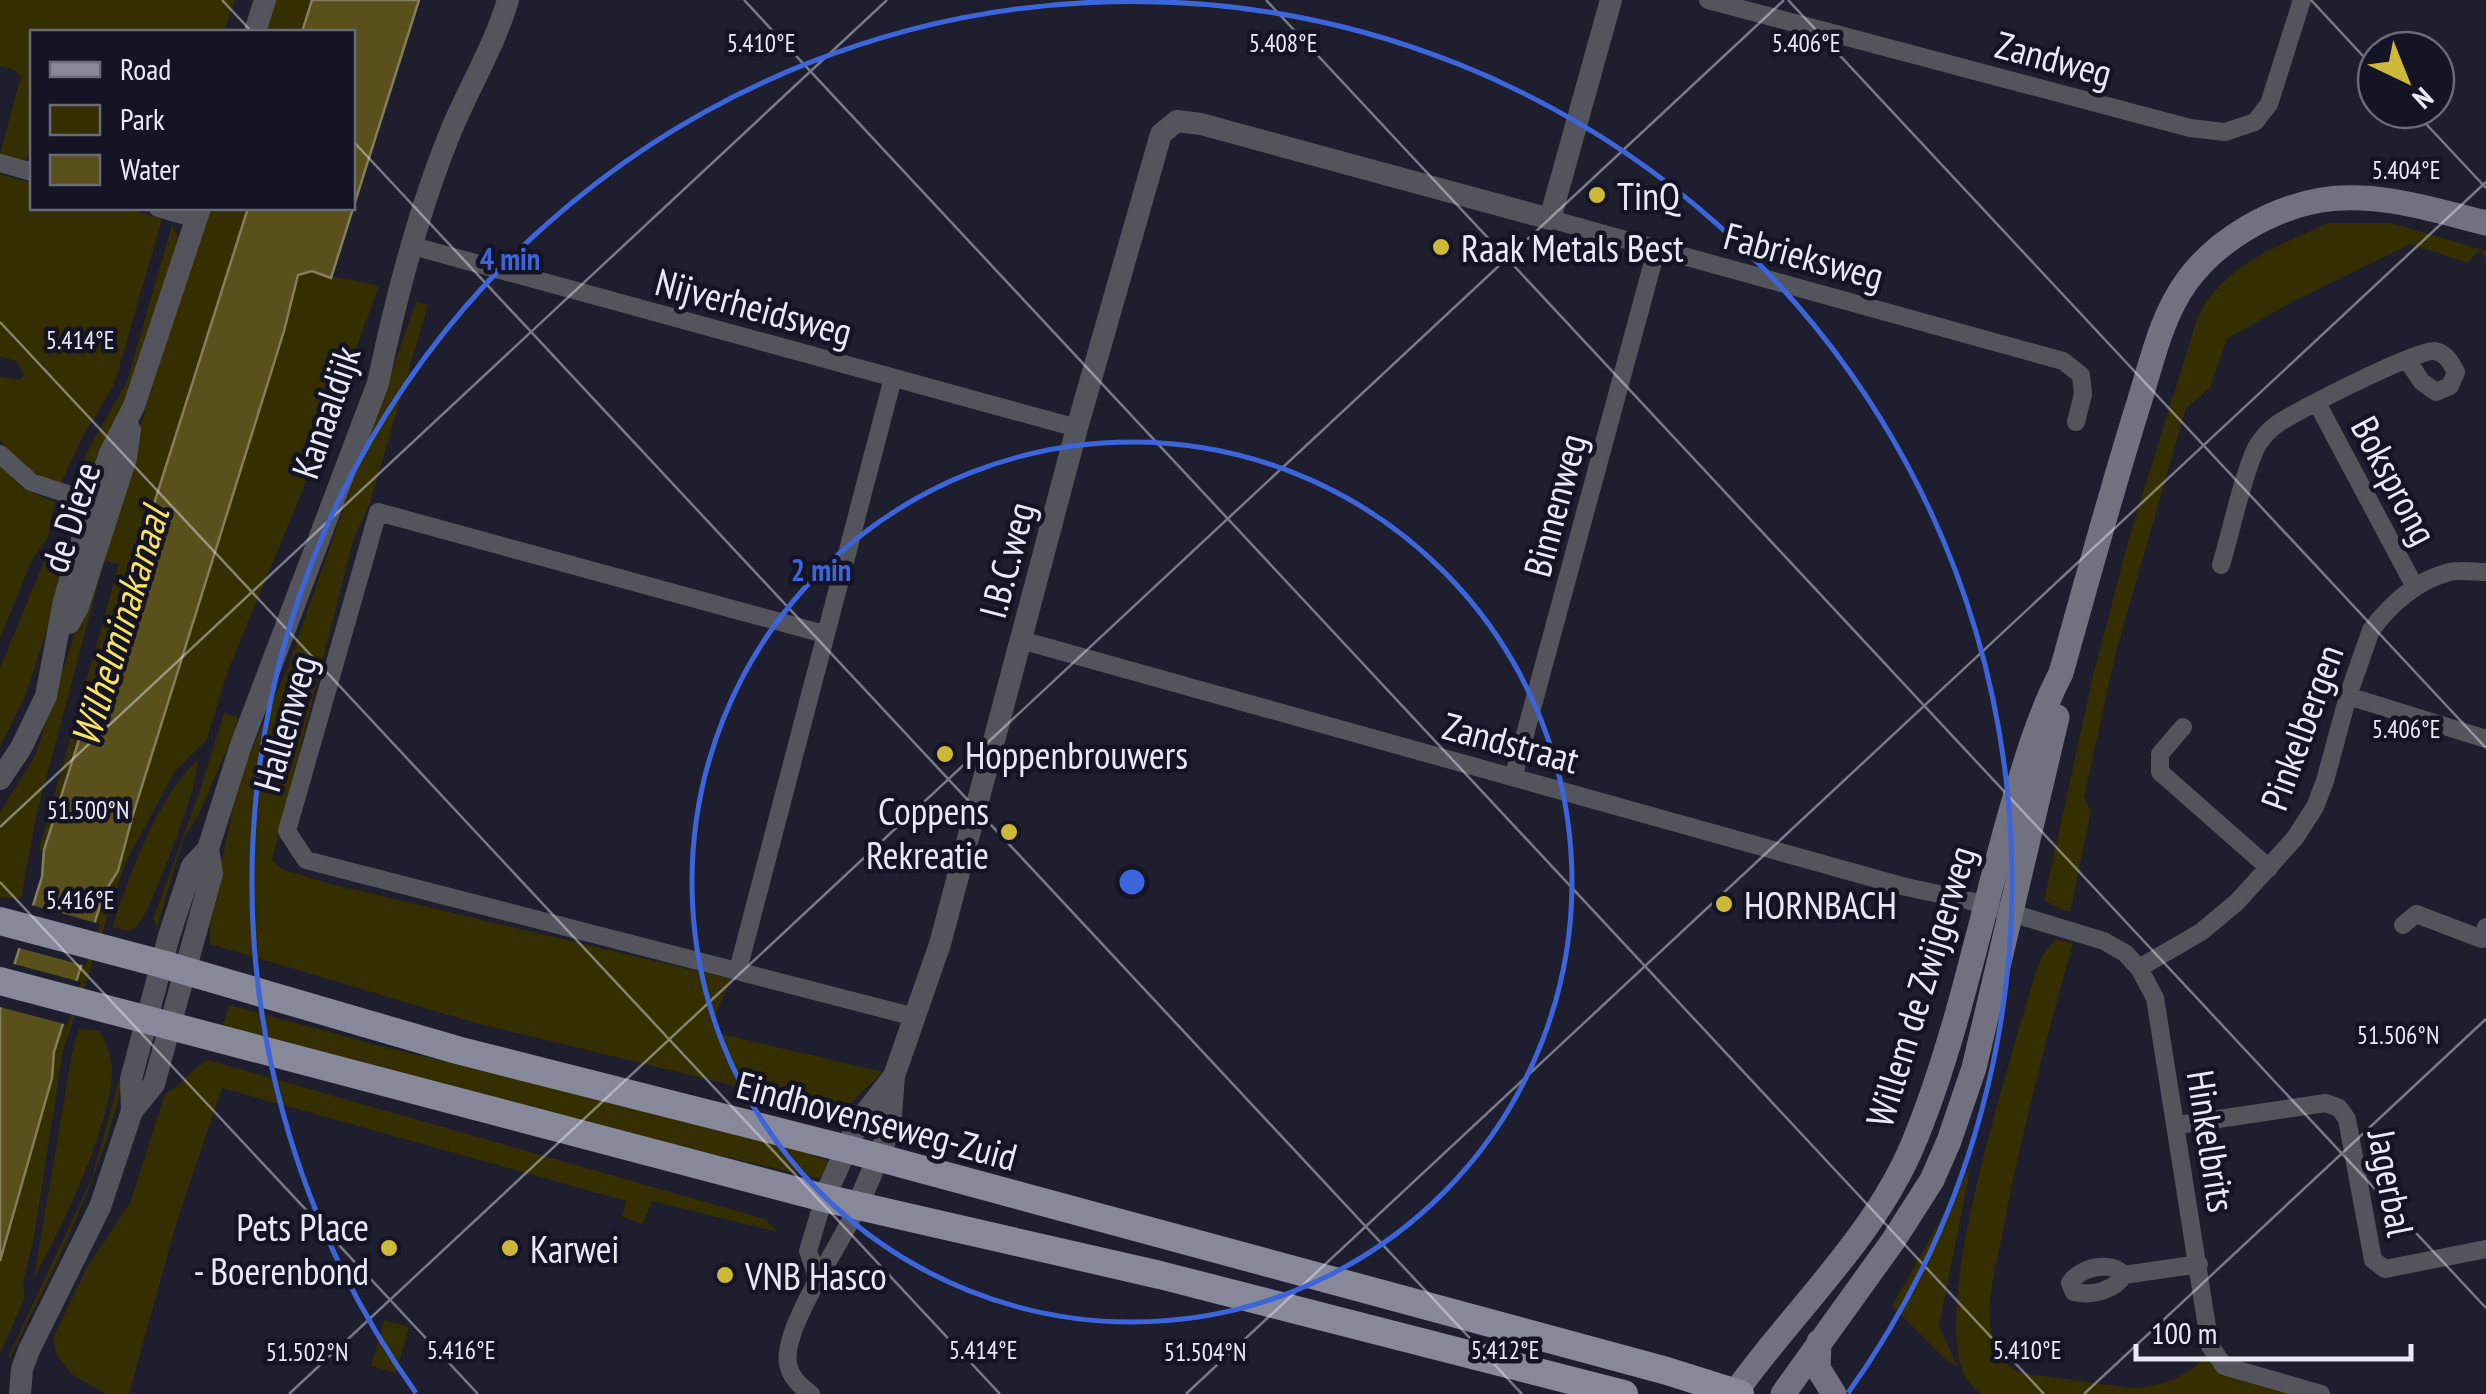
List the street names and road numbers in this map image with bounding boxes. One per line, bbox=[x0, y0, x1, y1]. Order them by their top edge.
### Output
street label: Zandweg bbox=[1991, 19, 2117, 97]
street label: Fabrieksweg bbox=[1719, 210, 1889, 300]
street label: Nijverheidsweg bbox=[650, 256, 858, 356]
street label: Kanaaldijk bbox=[280, 339, 370, 485]
street label: Boksprong bbox=[2341, 407, 2449, 553]
street label: Binnenweg bbox=[1511, 428, 1597, 582]
street label: de Dieze bbox=[29, 456, 111, 578]
street label: I.B.C.weg bbox=[967, 497, 1045, 623]
street label: Pinkelbergen bbox=[2248, 638, 2354, 816]
street label: Hallenweg bbox=[241, 649, 327, 797]
street label: Zandstraat bbox=[1438, 700, 1585, 784]
street label: Willem de Zwijgerweg bbox=[1854, 840, 1986, 1132]
street label: Eindhovenseweg-Zuid bbox=[732, 1059, 1022, 1181]
street label: Hinkelbrits bbox=[2177, 1067, 2247, 1215]
street label: Jagerbal bbox=[2358, 1125, 2426, 1241]

